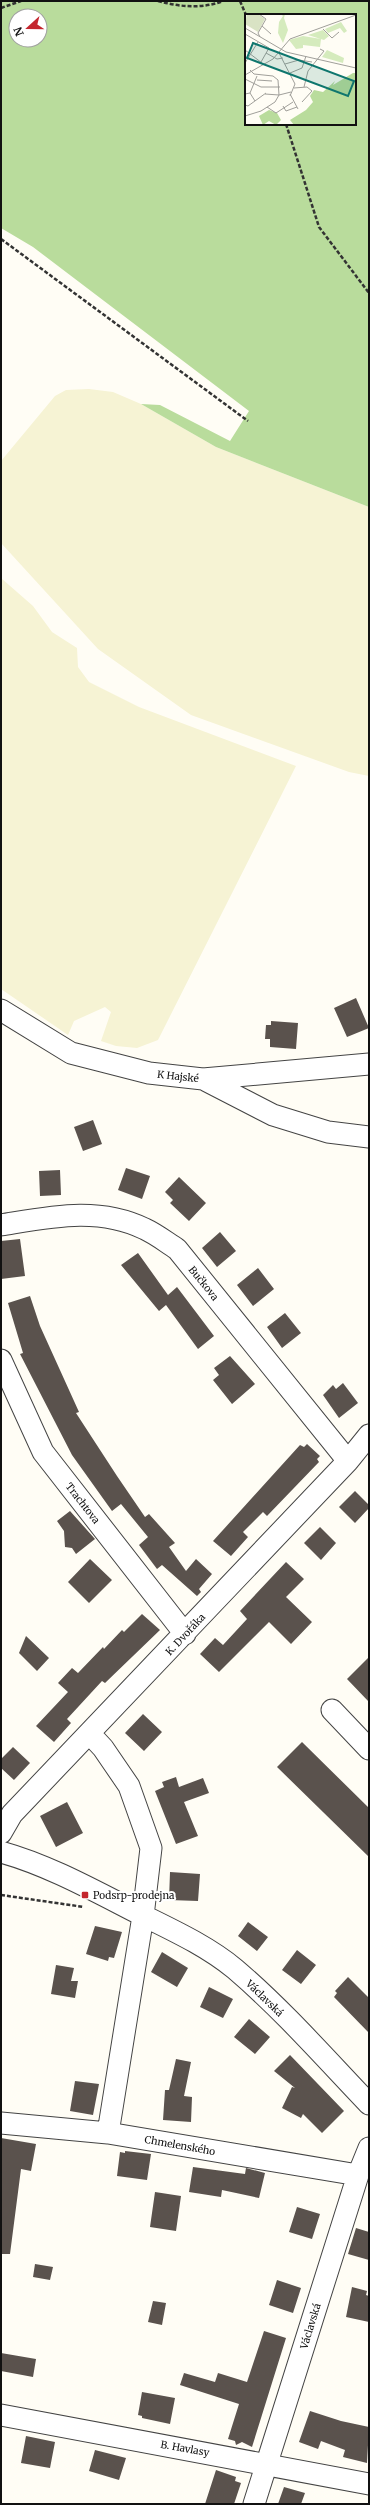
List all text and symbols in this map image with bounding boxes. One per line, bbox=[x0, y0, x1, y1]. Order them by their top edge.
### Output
north arrow bbox=[8, 8, 48, 48]
inset map bbox=[245, 14, 356, 125]
text: N bbox=[10, 25, 27, 38]
street label: K Hajské bbox=[156, 1068, 199, 1085]
street label: Bučkova bbox=[186, 1263, 222, 1304]
street label: Trachtova bbox=[63, 1480, 103, 1527]
street label: K. Dvořáka bbox=[163, 1610, 208, 1658]
place label: Podsrp-prodejna bbox=[93, 1889, 175, 1902]
marker: Podsrp-prodejna bbox=[80, 1890, 90, 1900]
street label: Václavská bbox=[243, 1977, 287, 2020]
street label: Chmelenského bbox=[144, 2133, 216, 2158]
street label: Václavská bbox=[297, 2301, 324, 2351]
street label: B. Havlasy bbox=[159, 2438, 211, 2459]

